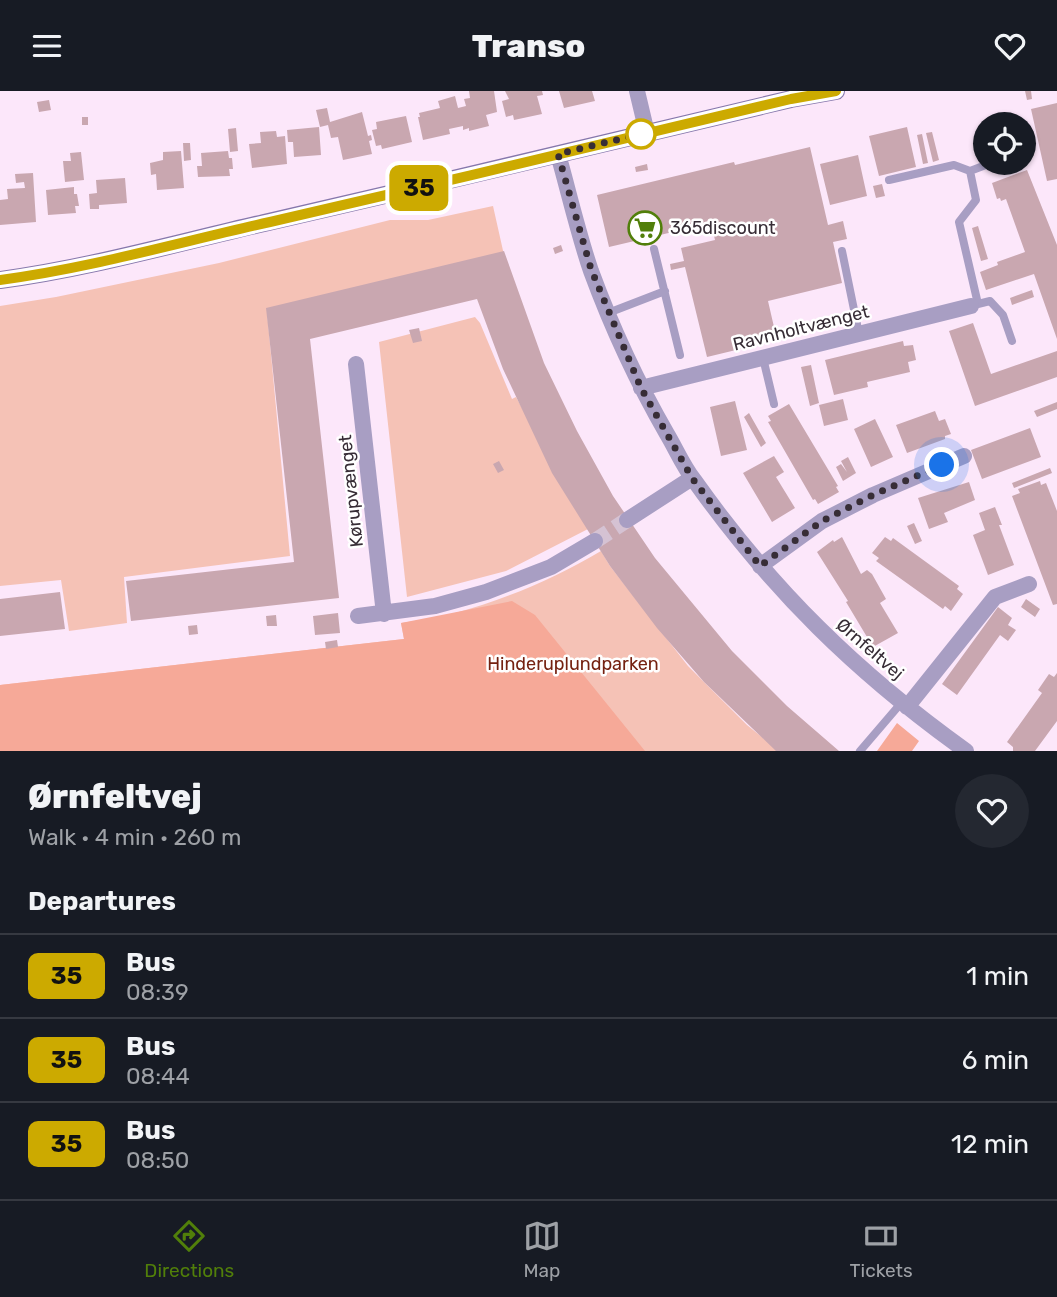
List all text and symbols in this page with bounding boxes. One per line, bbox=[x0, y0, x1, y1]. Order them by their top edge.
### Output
icon: menu bbox=[28, 27, 66, 65]
text: Transo bbox=[472, 27, 585, 65]
icon: heart bbox=[991, 27, 1029, 65]
map controls bbox=[973, 112, 1036, 175]
button: locate bbox=[973, 112, 1036, 175]
unlabelled marker bbox=[626, 119, 656, 149]
line badge: 35 bbox=[388, 165, 450, 211]
text: 35 bbox=[403, 174, 435, 202]
supermarket icon: 365discount bbox=[626, 209, 664, 247]
place label: 365discount bbox=[670, 217, 776, 239]
street label: Ravnholtvænget bbox=[731, 300, 871, 356]
street label: Kørupvænget bbox=[334, 434, 368, 548]
your location bbox=[924, 447, 959, 482]
street label: Ørnfeltvej bbox=[832, 614, 908, 684]
park label: Hinderuplundparken bbox=[487, 653, 659, 675]
button: heart bbox=[955, 774, 1029, 848]
text: Ørnfeltvej bbox=[28, 777, 202, 816]
text: Walk · 4 min · 260 m bbox=[28, 823, 242, 851]
text: Departures bbox=[28, 886, 176, 917]
text: Bus bbox=[126, 947, 175, 978]
text: 1 min bbox=[966, 961, 1029, 992]
text: 35 bbox=[51, 962, 82, 990]
text: 08:39 bbox=[126, 978, 189, 1006]
text: Bus bbox=[126, 1031, 175, 1062]
text: 6 min bbox=[962, 1045, 1029, 1076]
text: 35 bbox=[51, 1046, 82, 1074]
text: 08:44 bbox=[126, 1062, 190, 1090]
text: Bus bbox=[126, 1115, 175, 1146]
text: 12 min bbox=[951, 1129, 1029, 1160]
text: 35 bbox=[51, 1130, 82, 1158]
text: 08:50 bbox=[126, 1146, 189, 1174]
tab: Directions bbox=[144, 1217, 234, 1282]
tab: Map bbox=[523, 1217, 561, 1282]
tab: Tickets bbox=[850, 1217, 913, 1282]

